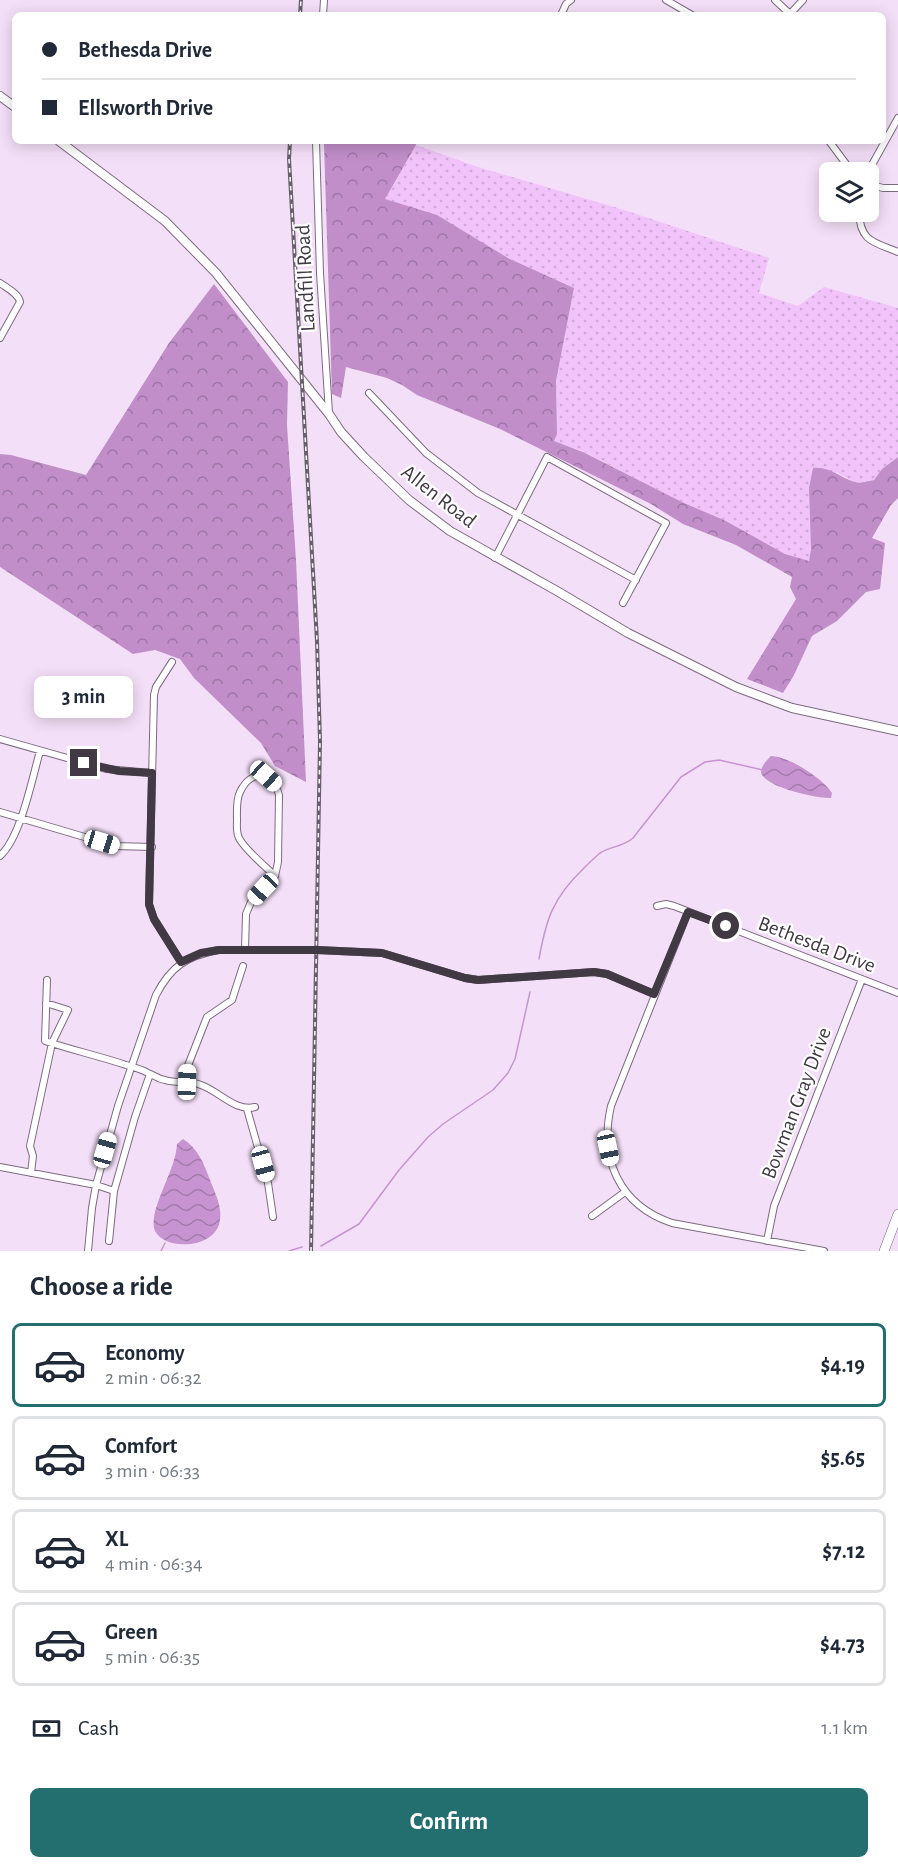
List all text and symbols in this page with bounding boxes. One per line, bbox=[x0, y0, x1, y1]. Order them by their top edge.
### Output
text: Bethesda Drive bbox=[78, 39, 212, 61]
text: Ellsworth Drive bbox=[78, 97, 213, 119]
map controls bbox=[819, 162, 879, 222]
button: layers bbox=[819, 162, 879, 222]
street label: Landfill Road bbox=[292, 224, 319, 332]
street label: Allen Road bbox=[397, 461, 480, 532]
callout: 3 min bbox=[34, 676, 134, 718]
text: 3 min bbox=[62, 687, 105, 707]
route end bbox=[70, 749, 97, 776]
car bbox=[247, 757, 285, 795]
car bbox=[82, 828, 122, 856]
car bbox=[244, 870, 282, 908]
route start bbox=[712, 912, 739, 939]
street label: Bethesda Drive bbox=[755, 913, 878, 976]
street label: Bowman Gray Drive bbox=[758, 1025, 835, 1182]
car bbox=[177, 1064, 197, 1100]
car bbox=[595, 1129, 621, 1167]
car bbox=[91, 1130, 119, 1170]
car bbox=[250, 1144, 276, 1184]
text: Choose a ride bbox=[30, 1273, 173, 1300]
icon: car bbox=[33, 1338, 87, 1392]
text: Economy bbox=[105, 1342, 185, 1364]
text: $4.19 bbox=[820, 1354, 865, 1376]
text: 2 min · 06:32 bbox=[105, 1368, 202, 1388]
icon: car bbox=[33, 1431, 87, 1485]
text: Comfort bbox=[105, 1435, 177, 1457]
text: $5.65 bbox=[820, 1447, 865, 1469]
text: 3 min · 06:33 bbox=[105, 1461, 200, 1481]
icon: car bbox=[33, 1524, 87, 1578]
text: XL bbox=[105, 1528, 128, 1550]
text: $7.12 bbox=[822, 1540, 865, 1562]
text: 4 min · 06:34 bbox=[105, 1554, 203, 1574]
icon: car bbox=[33, 1617, 87, 1671]
text: Green bbox=[105, 1621, 158, 1643]
text: $4.73 bbox=[820, 1633, 865, 1655]
text: 5 min · 06:35 bbox=[105, 1647, 200, 1667]
icon: cash bbox=[30, 1712, 63, 1745]
text: Cash bbox=[78, 1717, 119, 1739]
text: 1.1 km bbox=[821, 1718, 868, 1738]
button: Confirm bbox=[30, 1788, 868, 1857]

